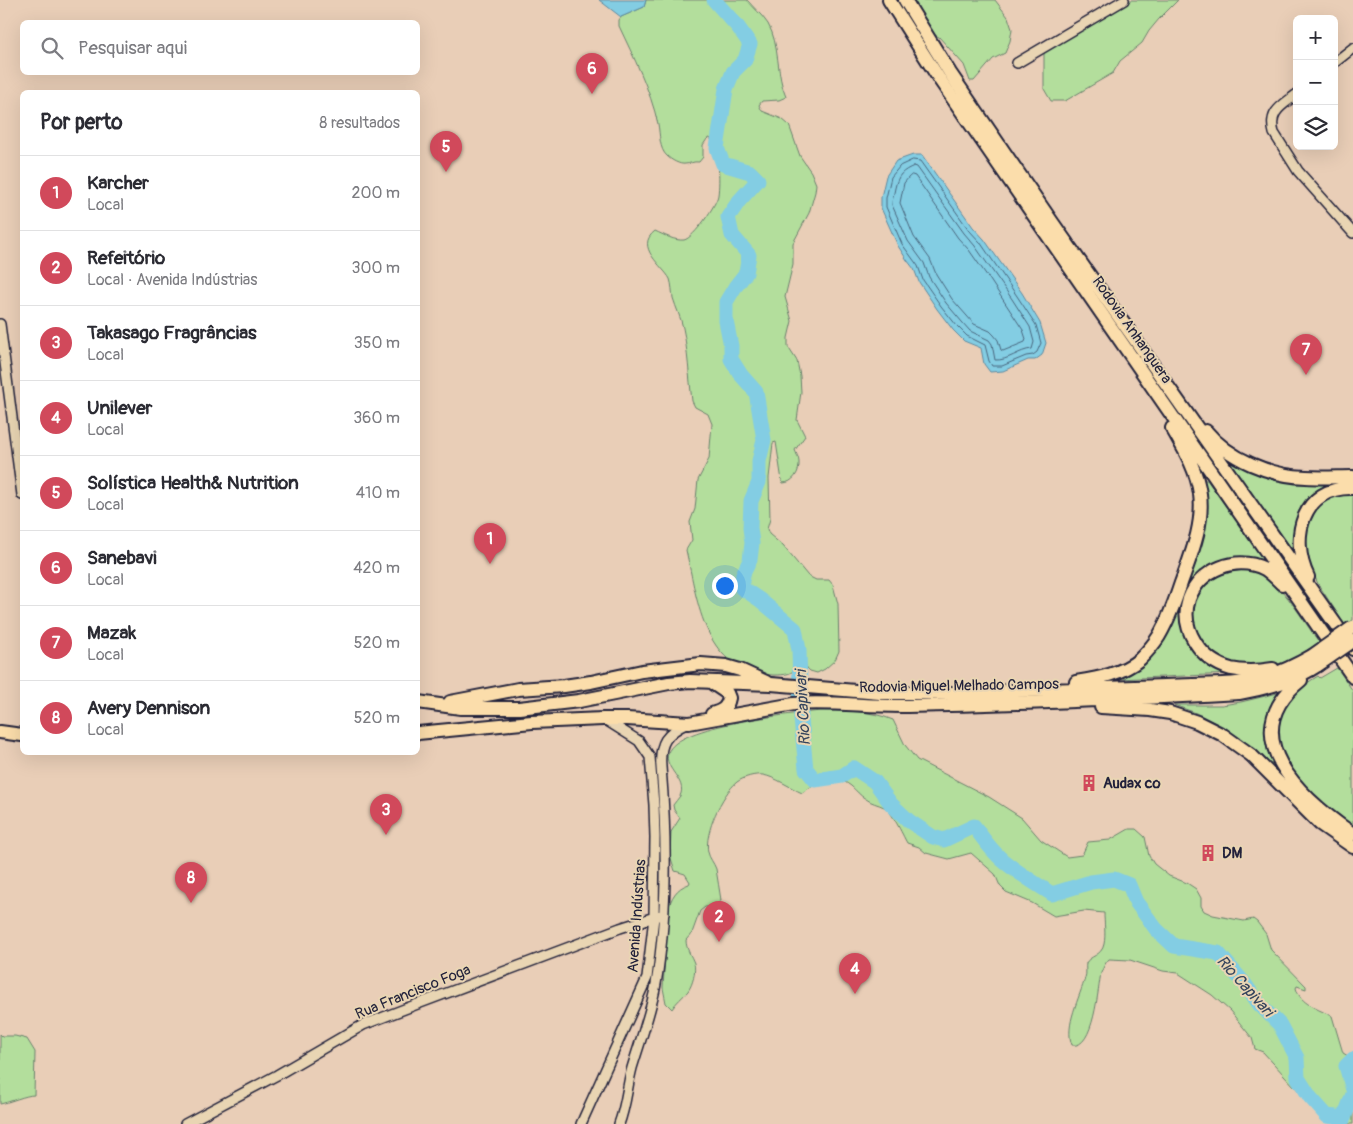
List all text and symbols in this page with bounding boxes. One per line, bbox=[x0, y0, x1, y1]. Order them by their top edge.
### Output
map controls bbox=[1293, 15, 1338, 150]
button: + bbox=[1293, 15, 1338, 60]
search box bbox=[20, 20, 420, 75]
icon: search bbox=[38, 34, 66, 62]
text: Pesquisar aqui bbox=[78, 36, 187, 60]
pin: 6 bbox=[576, 53, 608, 94]
button: − bbox=[1293, 60, 1338, 105]
button: layers bbox=[1293, 105, 1338, 150]
text: Por perto bbox=[40, 109, 122, 136]
text: 8 resultados bbox=[319, 113, 400, 133]
pin: 5 bbox=[430, 131, 462, 172]
text: Karcher bbox=[87, 171, 149, 195]
text: 1 bbox=[53, 183, 59, 203]
text: 200 m bbox=[352, 183, 400, 203]
text: Local bbox=[87, 195, 124, 215]
text: Refeitório bbox=[87, 246, 165, 270]
text: 2 bbox=[52, 258, 60, 278]
text: 300 m bbox=[352, 258, 400, 278]
text: Local · Avenida Indústrias bbox=[87, 270, 257, 290]
street label: Rodovia Anhanguera bbox=[1088, 273, 1176, 387]
text: Takasago Fragrâncias bbox=[87, 321, 257, 345]
text: 3 bbox=[52, 333, 60, 353]
text: 350 m bbox=[354, 333, 400, 353]
pin: 7 bbox=[1290, 334, 1322, 375]
text: Local bbox=[87, 345, 124, 365]
text: Unilever bbox=[87, 396, 152, 420]
text: 4 bbox=[51, 408, 61, 428]
text: 360 m bbox=[353, 408, 400, 428]
text: Local bbox=[87, 420, 124, 440]
text: Solística Health& Nutrition bbox=[87, 471, 299, 495]
text: 5 bbox=[52, 483, 60, 503]
text: 410 m bbox=[356, 483, 400, 503]
text: Local bbox=[87, 495, 124, 515]
pin: 1 bbox=[474, 523, 506, 564]
text: Sanebavi bbox=[87, 546, 157, 570]
text: 6 bbox=[51, 558, 61, 578]
text: 420 m bbox=[353, 558, 400, 578]
text: Local bbox=[87, 570, 124, 590]
your location bbox=[712, 573, 738, 599]
text: Mazak bbox=[87, 621, 136, 645]
text: 7 bbox=[52, 633, 60, 653]
text: 520 m bbox=[354, 633, 400, 653]
text: Local bbox=[87, 645, 124, 665]
water label: Rio Capivari bbox=[791, 668, 815, 746]
street label: Rodovia Miguel Melhado Campos bbox=[859, 675, 1059, 697]
text: Avery Dennison bbox=[87, 696, 210, 720]
text: 8 bbox=[52, 708, 60, 728]
text: 520 m bbox=[354, 708, 400, 728]
text: Local bbox=[87, 720, 124, 740]
building icon: Audax co bbox=[1079, 773, 1099, 793]
place label: Audax co bbox=[1103, 774, 1160, 793]
pin: 3 bbox=[370, 794, 402, 835]
building icon: DM bbox=[1198, 843, 1218, 863]
place label: DM bbox=[1222, 844, 1242, 863]
street label: Avenida Indústrias bbox=[624, 858, 650, 973]
pin: 8 bbox=[175, 862, 207, 903]
pin: 2 bbox=[703, 901, 735, 942]
water label: Rio Capivari bbox=[1212, 951, 1279, 1022]
pin: 4 bbox=[839, 953, 871, 994]
street label: Rua Francisco Foga bbox=[353, 960, 473, 1024]

